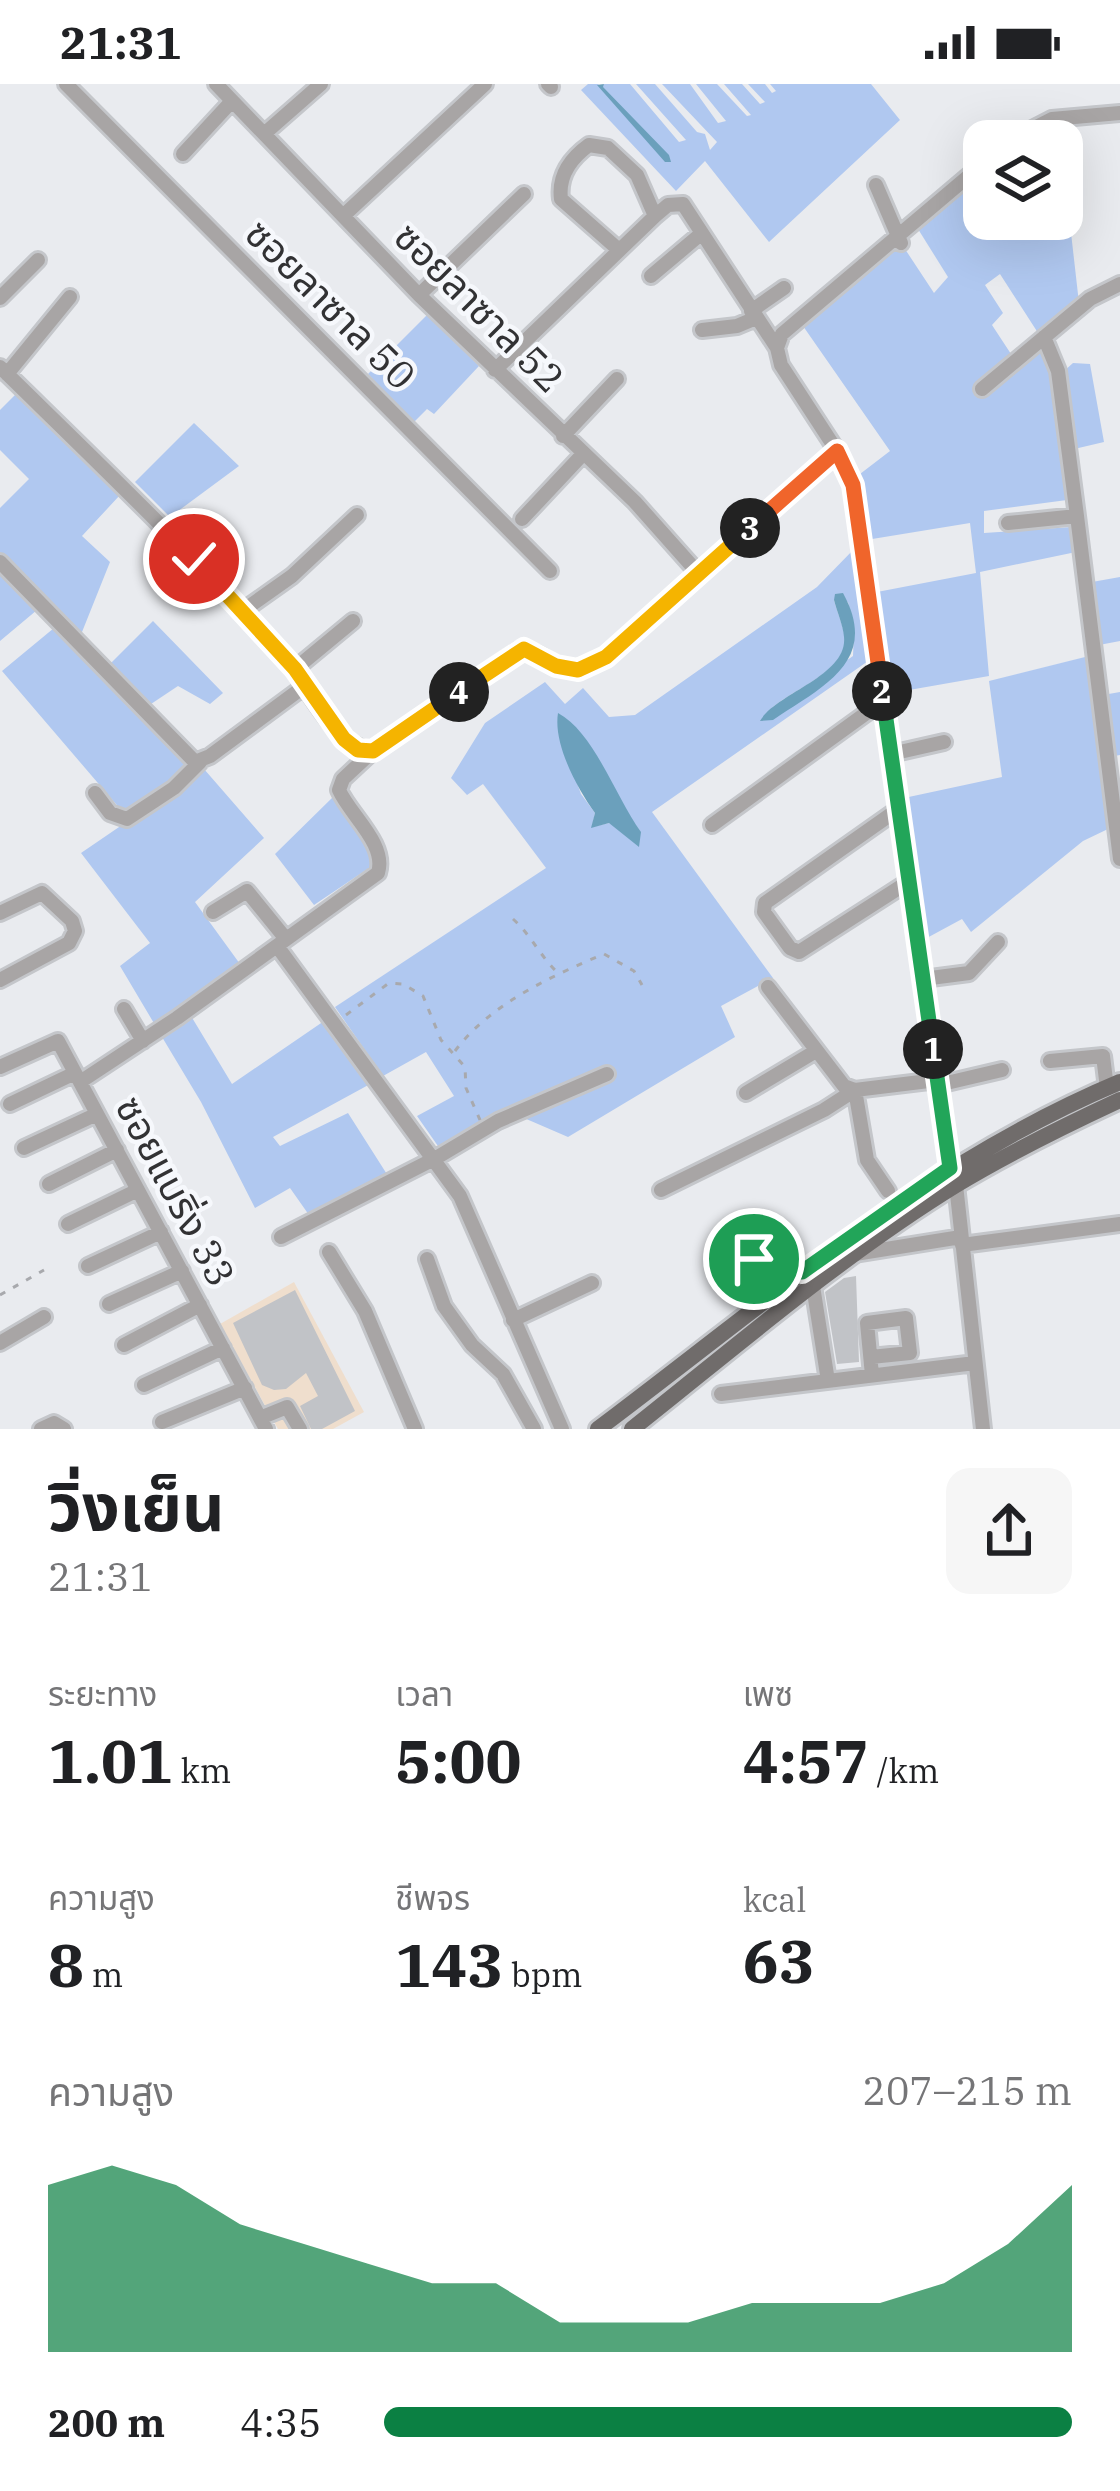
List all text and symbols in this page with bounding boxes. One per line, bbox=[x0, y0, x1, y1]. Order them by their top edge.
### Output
text: 21:31 bbox=[60, 13, 182, 71]
map controls bbox=[963, 120, 1083, 240]
button: layers bbox=[963, 120, 1083, 240]
street label: ซอยลาซาล 50 bbox=[235, 208, 427, 400]
street label: ซอยลาซาล 52 bbox=[384, 211, 576, 403]
pin: 3 bbox=[720, 498, 780, 558]
text: 3 bbox=[740, 506, 760, 549]
pin bbox=[143, 508, 245, 610]
icon: check bbox=[161, 526, 227, 592]
pin: 2 bbox=[852, 661, 912, 721]
pin: 4 bbox=[429, 662, 489, 722]
text: 2 bbox=[872, 669, 892, 712]
text: 4 bbox=[449, 670, 469, 713]
pin: 1 bbox=[903, 1019, 963, 1079]
text: 1 bbox=[923, 1027, 943, 1070]
street label: ซอยแบริ่ง 33 bbox=[105, 1087, 247, 1295]
pin bbox=[703, 1208, 805, 1310]
icon: arrive bbox=[721, 1226, 787, 1292]
text: วิ่งเย็น bbox=[48, 1463, 225, 1549]
button: share bbox=[946, 1468, 1072, 1594]
text: 21:31 bbox=[48, 1551, 153, 1602]
text: ระยะทาง bbox=[48, 1672, 157, 1715]
text: เวลา bbox=[395, 1672, 453, 1715]
text: เพซ bbox=[743, 1672, 793, 1715]
text: 1.01 bbox=[48, 1721, 173, 1800]
text: 5:00 bbox=[395, 1721, 522, 1800]
text: 4:57 bbox=[743, 1721, 869, 1800]
text: km bbox=[173, 1749, 231, 1792]
text: /km bbox=[869, 1749, 939, 1792]
text: ความสูง bbox=[48, 1876, 155, 1919]
text: ชีพจร bbox=[395, 1876, 470, 1919]
text: kcal bbox=[743, 1878, 806, 1921]
text: 63 bbox=[743, 1921, 815, 2000]
text: 8 bbox=[48, 1925, 84, 2004]
text: 143 bbox=[395, 1925, 503, 2004]
text: m bbox=[84, 1953, 123, 1996]
text: bpm bbox=[503, 1953, 582, 1996]
text: 207–215 m bbox=[862, 2065, 1072, 2116]
text: ความสูง bbox=[48, 2066, 174, 2117]
text: 200 m bbox=[48, 2397, 165, 2448]
text: 4:35 bbox=[240, 2397, 321, 2448]

